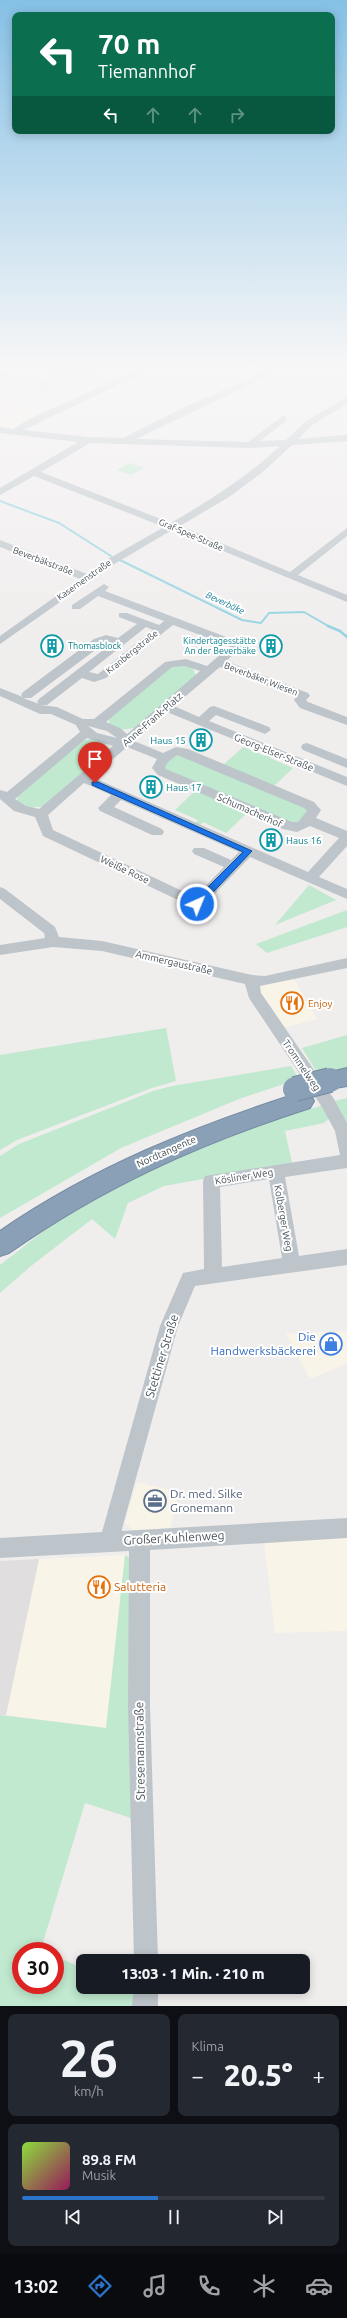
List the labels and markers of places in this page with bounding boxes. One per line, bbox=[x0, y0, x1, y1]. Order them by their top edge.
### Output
building icon: Thomasblock bbox=[39, 633, 65, 659]
building icon: Kindertagesstätte An der Beverbäke bbox=[258, 633, 284, 659]
place label: Kindertagesstätte An der Beverbäke bbox=[183, 636, 256, 656]
place label: Thomasblock bbox=[68, 641, 122, 651]
building icon: Haus 15 bbox=[188, 727, 214, 753]
place label: Haus 15 bbox=[150, 735, 186, 746]
pin bbox=[78, 742, 112, 783]
building icon: Haus 17 bbox=[138, 774, 164, 800]
place label: Haus 17 bbox=[166, 782, 202, 793]
building icon: Haus 16 bbox=[258, 827, 284, 853]
place label: Haus 16 bbox=[286, 835, 322, 846]
restaurant icon: Enjoy bbox=[279, 990, 305, 1016]
place label: Enjoy bbox=[308, 998, 333, 1009]
place label: Die Handwerksbäckerei bbox=[211, 1330, 316, 1357]
shop icon: Die Handwerksbäckerei bbox=[318, 1331, 344, 1357]
place label: Dr. med. Silke Gronemann bbox=[170, 1487, 243, 1514]
office icon: Dr. med. Silke Gronemann bbox=[142, 1488, 168, 1514]
restaurant icon: Salutteria bbox=[86, 1574, 112, 1600]
place label: Salutteria bbox=[114, 1580, 166, 1593]

